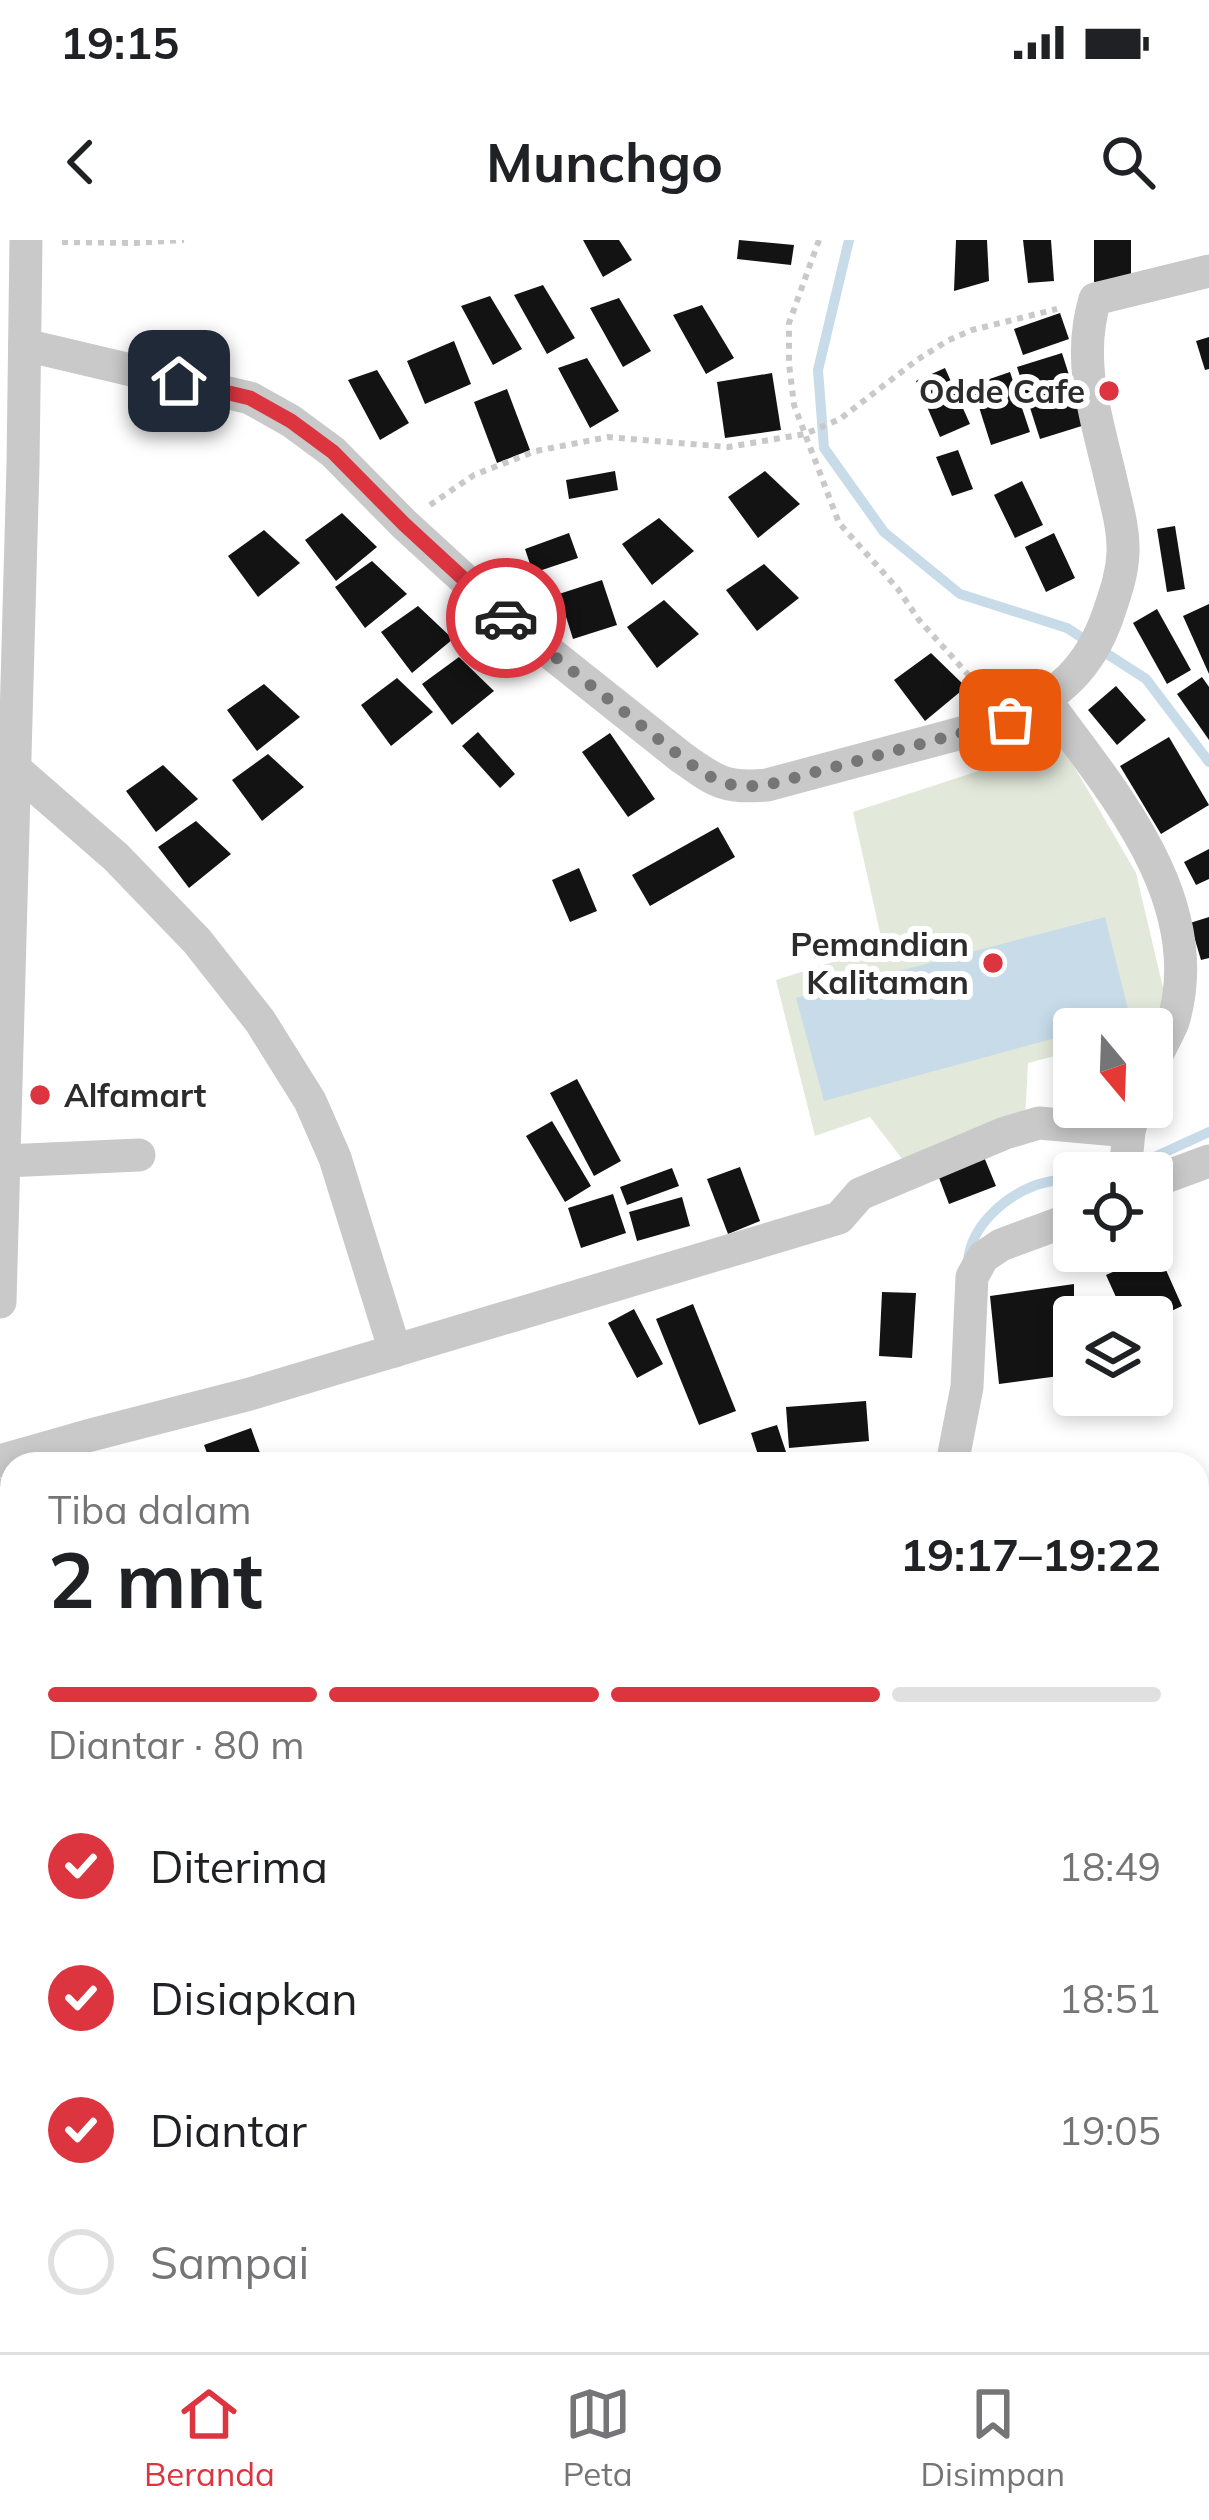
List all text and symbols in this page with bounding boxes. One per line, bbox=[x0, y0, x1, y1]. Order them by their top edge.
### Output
text: 19:15 bbox=[60, 14, 179, 70]
text: Munchgo bbox=[486, 128, 723, 196]
icon: back bbox=[48, 129, 114, 195]
icon: search bbox=[1095, 129, 1161, 195]
pin bbox=[128, 330, 230, 432]
icon: home bbox=[146, 348, 212, 414]
place label: Odde Cafe bbox=[919, 370, 1085, 411]
marker: Odde Cafe bbox=[1096, 378, 1122, 404]
courier bbox=[446, 558, 566, 678]
icon: car bbox=[473, 585, 539, 651]
pin bbox=[959, 669, 1061, 771]
icon: bag bbox=[977, 687, 1043, 753]
place label: Pemandian Kalitaman bbox=[790, 923, 969, 1002]
marker: Pemandian Kalitaman bbox=[980, 950, 1006, 976]
north arrow bbox=[1053, 1008, 1173, 1128]
map controls bbox=[1053, 1008, 1173, 1416]
place label: Alfamart bbox=[64, 1074, 206, 1115]
marker: Alfamart bbox=[27, 1082, 53, 1108]
button: locate bbox=[1053, 1152, 1173, 1272]
button: layers bbox=[1053, 1296, 1173, 1416]
text: Tiba dalam bbox=[48, 1485, 252, 1534]
text: 19:17–19:22 bbox=[900, 1526, 1161, 1582]
text: 2 mnt bbox=[48, 1530, 263, 1628]
text: Diantar · 80 m bbox=[48, 1720, 304, 1769]
icon: check bbox=[48, 1833, 114, 1899]
text: Diterima bbox=[150, 1838, 328, 1894]
text: 18:49 bbox=[1059, 1842, 1161, 1891]
icon: check bbox=[48, 1965, 114, 2031]
text: Disiapkan bbox=[150, 1970, 358, 2026]
text: 18:51 bbox=[1059, 1974, 1161, 2023]
icon: check bbox=[48, 2097, 114, 2163]
text: Diantar bbox=[150, 2102, 307, 2158]
text: 19:05 bbox=[1059, 2106, 1161, 2155]
text: Sampai bbox=[150, 2234, 309, 2290]
tab: Beranda bbox=[144, 2381, 275, 2494]
tab: Peta bbox=[563, 2381, 633, 2494]
tab: Disimpan bbox=[920, 2381, 1065, 2494]

